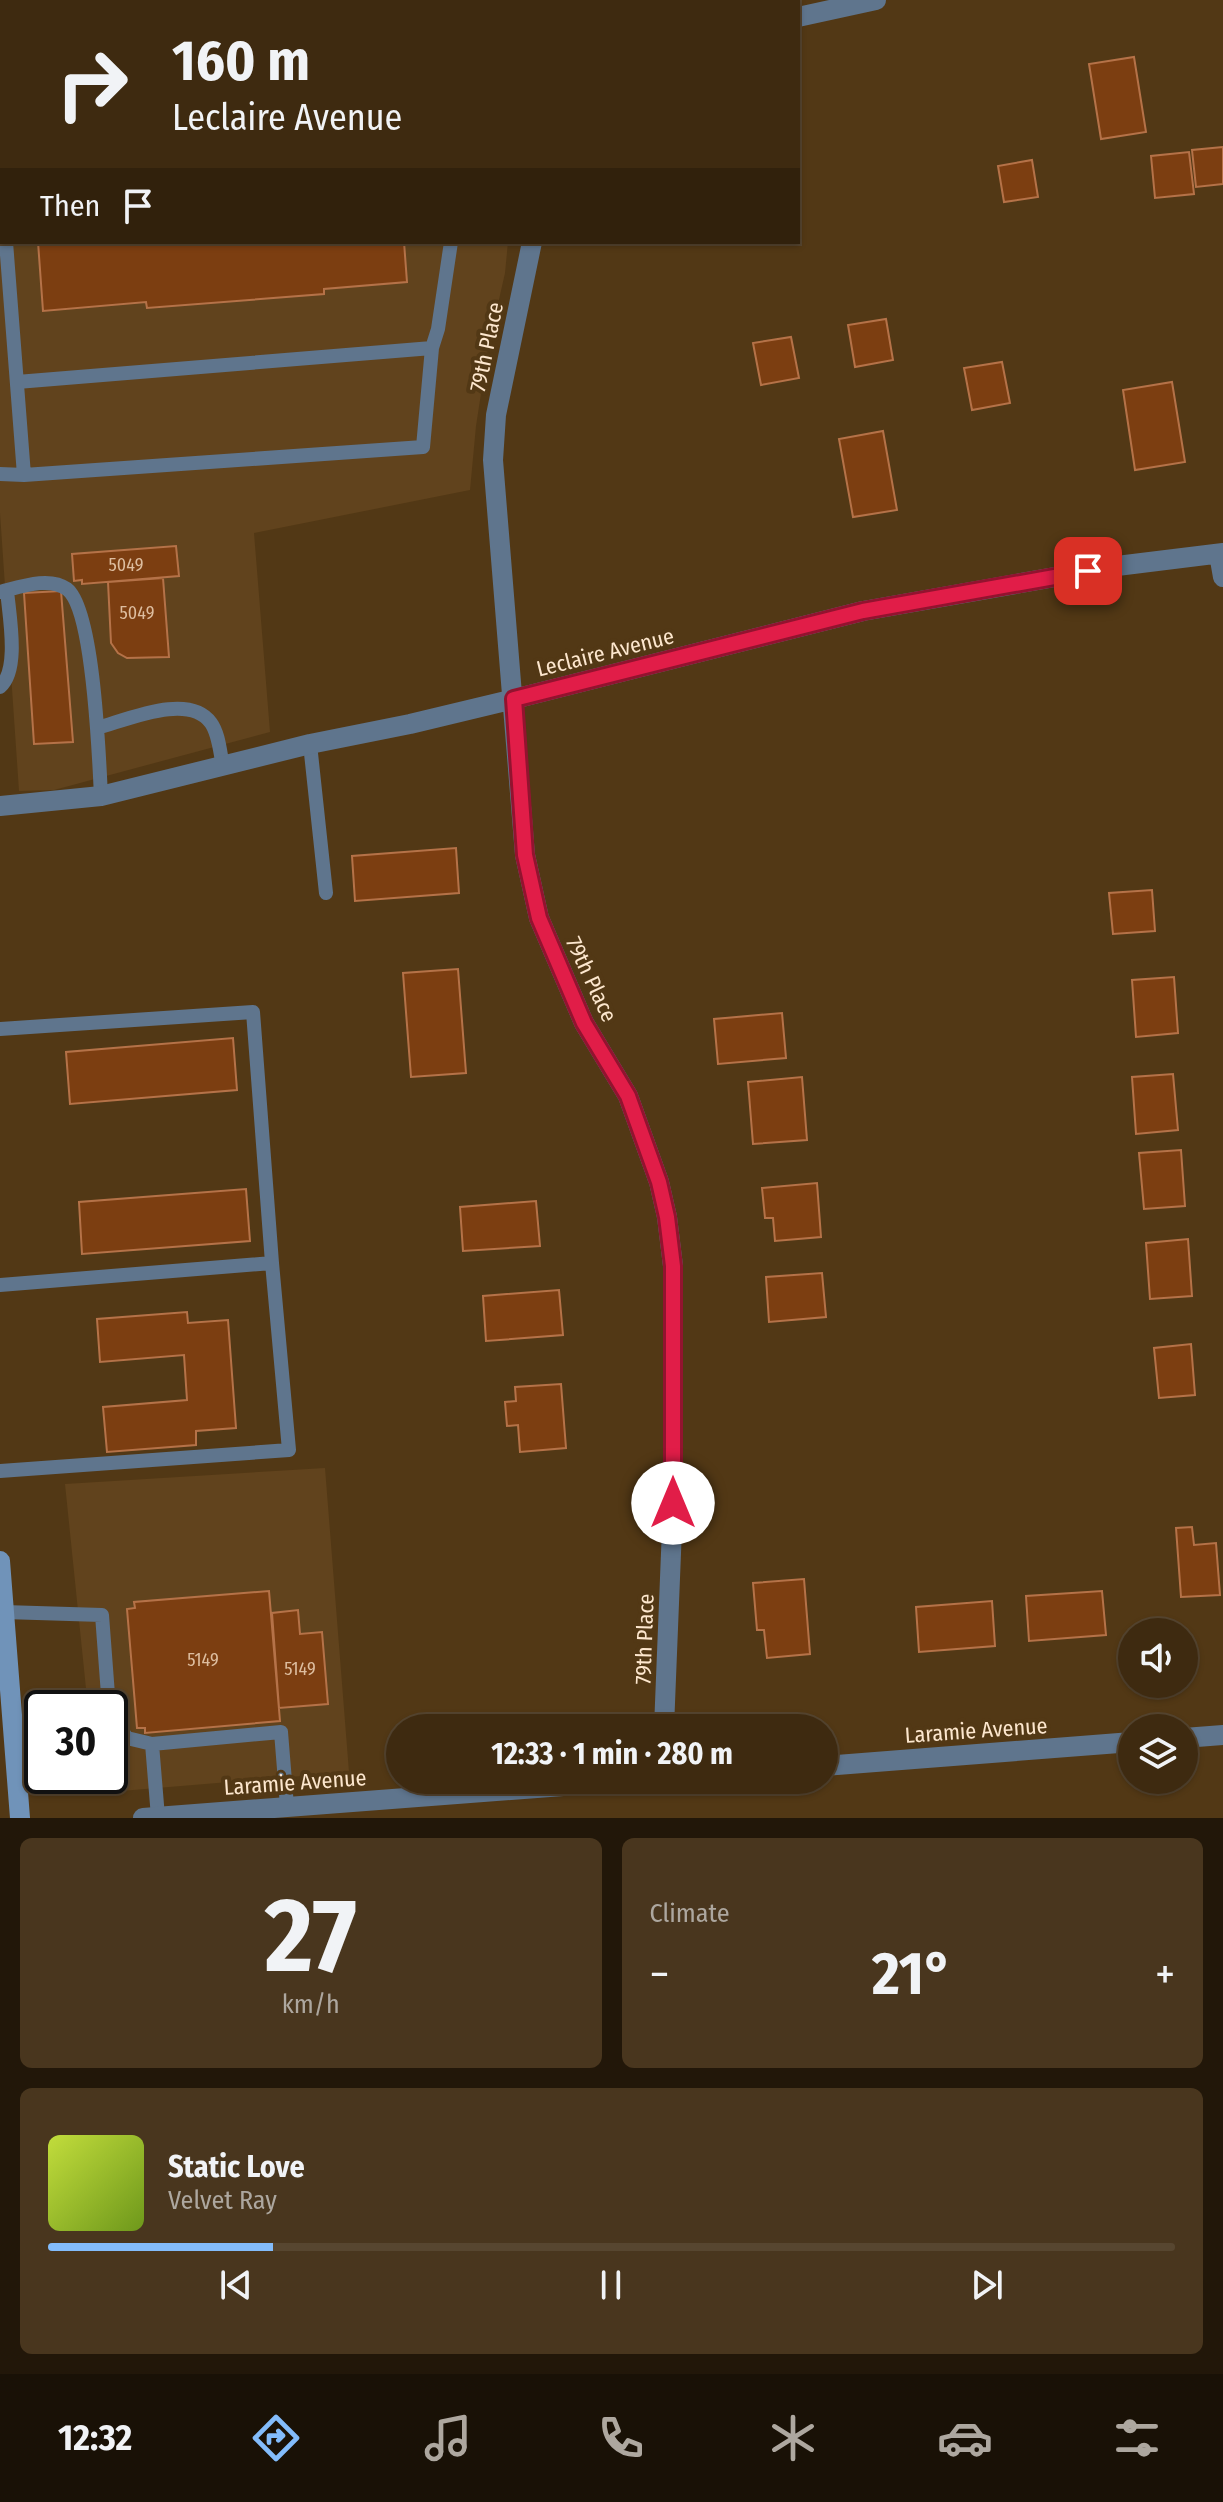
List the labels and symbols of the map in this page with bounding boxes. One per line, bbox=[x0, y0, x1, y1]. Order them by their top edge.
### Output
street label: 79th Place bbox=[464, 300, 509, 394]
pin bbox=[1054, 537, 1122, 605]
house number: 5049 bbox=[109, 554, 143, 576]
house number: 5049 bbox=[120, 602, 154, 624]
street label: Leclaire Avenue bbox=[534, 622, 677, 683]
street label: 79th Place bbox=[560, 932, 623, 1026]
position arrow bbox=[631, 1461, 715, 1545]
street label: 79th Place bbox=[629, 1593, 660, 1685]
house number: 5149 bbox=[187, 1649, 219, 1671]
house number: 5149 bbox=[284, 1658, 316, 1680]
speed limit sign: 30 bbox=[24, 1690, 128, 1794]
street label: Laramie Avenue bbox=[904, 1712, 1048, 1749]
street label: Laramie Avenue bbox=[223, 1764, 367, 1801]

